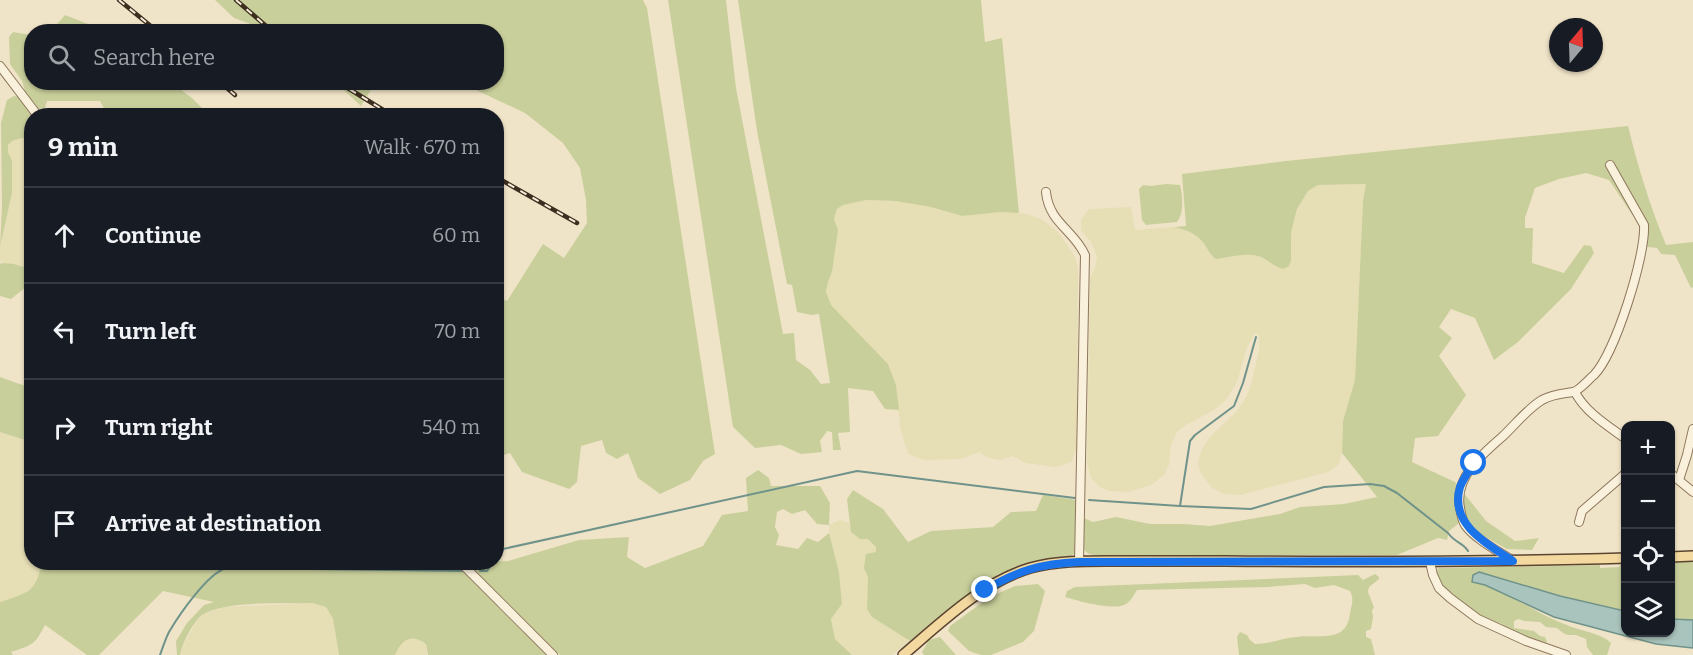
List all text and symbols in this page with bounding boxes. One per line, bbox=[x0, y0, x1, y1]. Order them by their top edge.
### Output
north arrow bbox=[1549, 18, 1603, 72]
search box bbox=[24, 24, 504, 90]
icon: search bbox=[45, 41, 78, 74]
text: Search here bbox=[93, 44, 215, 71]
text: 9 min bbox=[48, 132, 118, 163]
text: Walk · 670 m bbox=[364, 135, 480, 159]
icon: ahead bbox=[48, 219, 81, 252]
text: Continue bbox=[105, 222, 201, 249]
text: 60 m bbox=[432, 223, 480, 247]
icon: left bbox=[48, 315, 81, 348]
text: Turn left bbox=[105, 318, 197, 345]
text: 70 m bbox=[434, 319, 480, 343]
icon: right bbox=[48, 411, 81, 444]
text: Turn right bbox=[105, 414, 213, 441]
text: 540 m bbox=[422, 415, 480, 439]
map controls bbox=[1621, 421, 1675, 637]
button: + bbox=[1621, 421, 1675, 475]
route start bbox=[1460, 449, 1486, 475]
button: − bbox=[1621, 475, 1675, 529]
icon: arrive bbox=[48, 507, 81, 540]
text: Arrive at destination bbox=[105, 510, 321, 537]
button: locate bbox=[1621, 529, 1675, 583]
route end bbox=[971, 576, 997, 602]
button: layers bbox=[1621, 583, 1675, 637]

